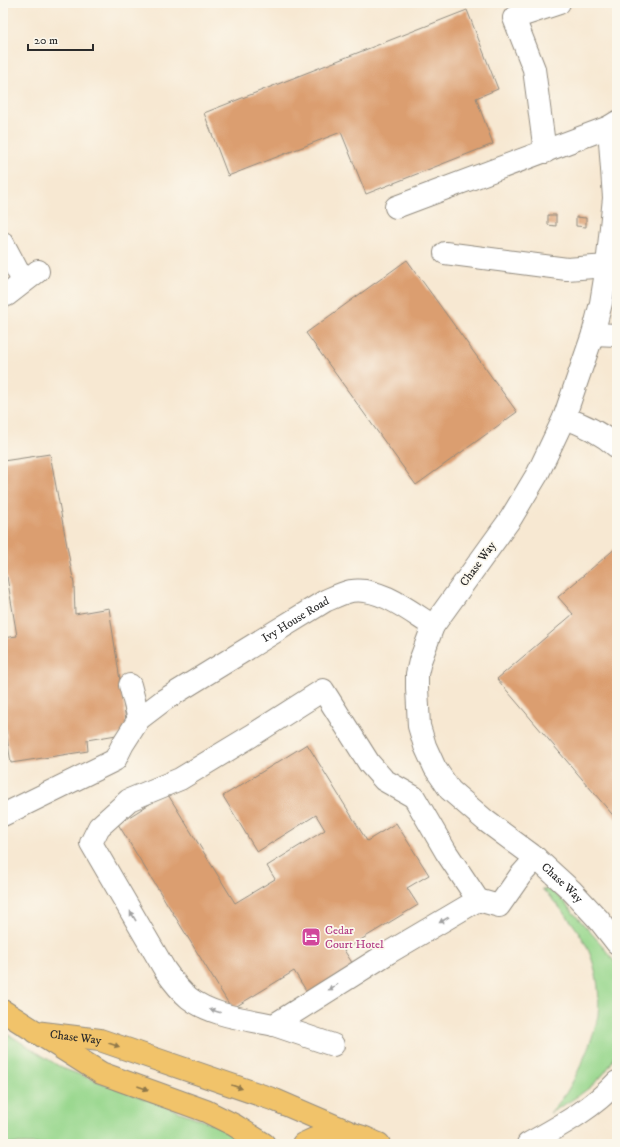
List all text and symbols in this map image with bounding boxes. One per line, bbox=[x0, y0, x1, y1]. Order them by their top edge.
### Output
scale bar bbox=[28, 26, 93, 52]
text: 20 m bbox=[34, 33, 58, 48]
street label: Chase Way bbox=[457, 538, 500, 589]
street label: Ivy House Road bbox=[259, 593, 331, 646]
street label: Chase Way bbox=[538, 859, 587, 906]
one-way arrow bbox=[129, 910, 136, 922]
one-way arrow bbox=[438, 916, 450, 923]
place label: Cedar Court Hotel bbox=[325, 923, 384, 952]
hotel icon: Cedar Court Hotel bbox=[300, 926, 322, 948]
one-way arrow bbox=[327, 984, 339, 991]
one-way arrow bbox=[209, 1008, 221, 1014]
street label: Chase Way bbox=[49, 1026, 103, 1048]
one-way arrow bbox=[109, 1043, 121, 1049]
one-way arrow bbox=[232, 1084, 244, 1090]
one-way arrow bbox=[138, 1085, 150, 1091]

